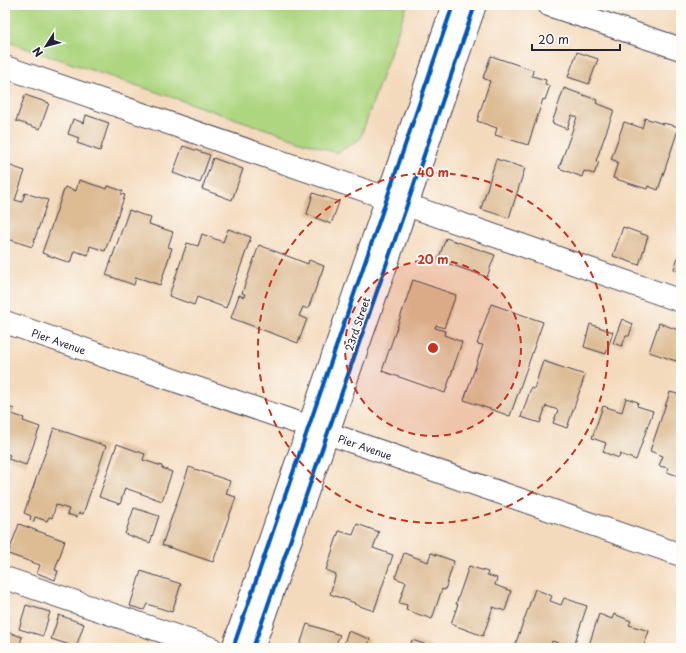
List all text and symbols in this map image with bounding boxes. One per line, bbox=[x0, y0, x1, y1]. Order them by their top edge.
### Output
north arrow bbox=[26, 26, 66, 66]
scale bar bbox=[532, 26, 620, 52]
text: 20 m bbox=[538, 30, 569, 48]
text: N bbox=[28, 43, 47, 61]
text: 40 m bbox=[417, 163, 449, 181]
text: 20 m bbox=[417, 250, 449, 268]
street label: 23rd Street bbox=[341, 295, 373, 353]
street label: Pier Avenue bbox=[30, 324, 88, 357]
centre of rings bbox=[426, 341, 440, 355]
street label: Pier Avenue bbox=[336, 430, 395, 463]

